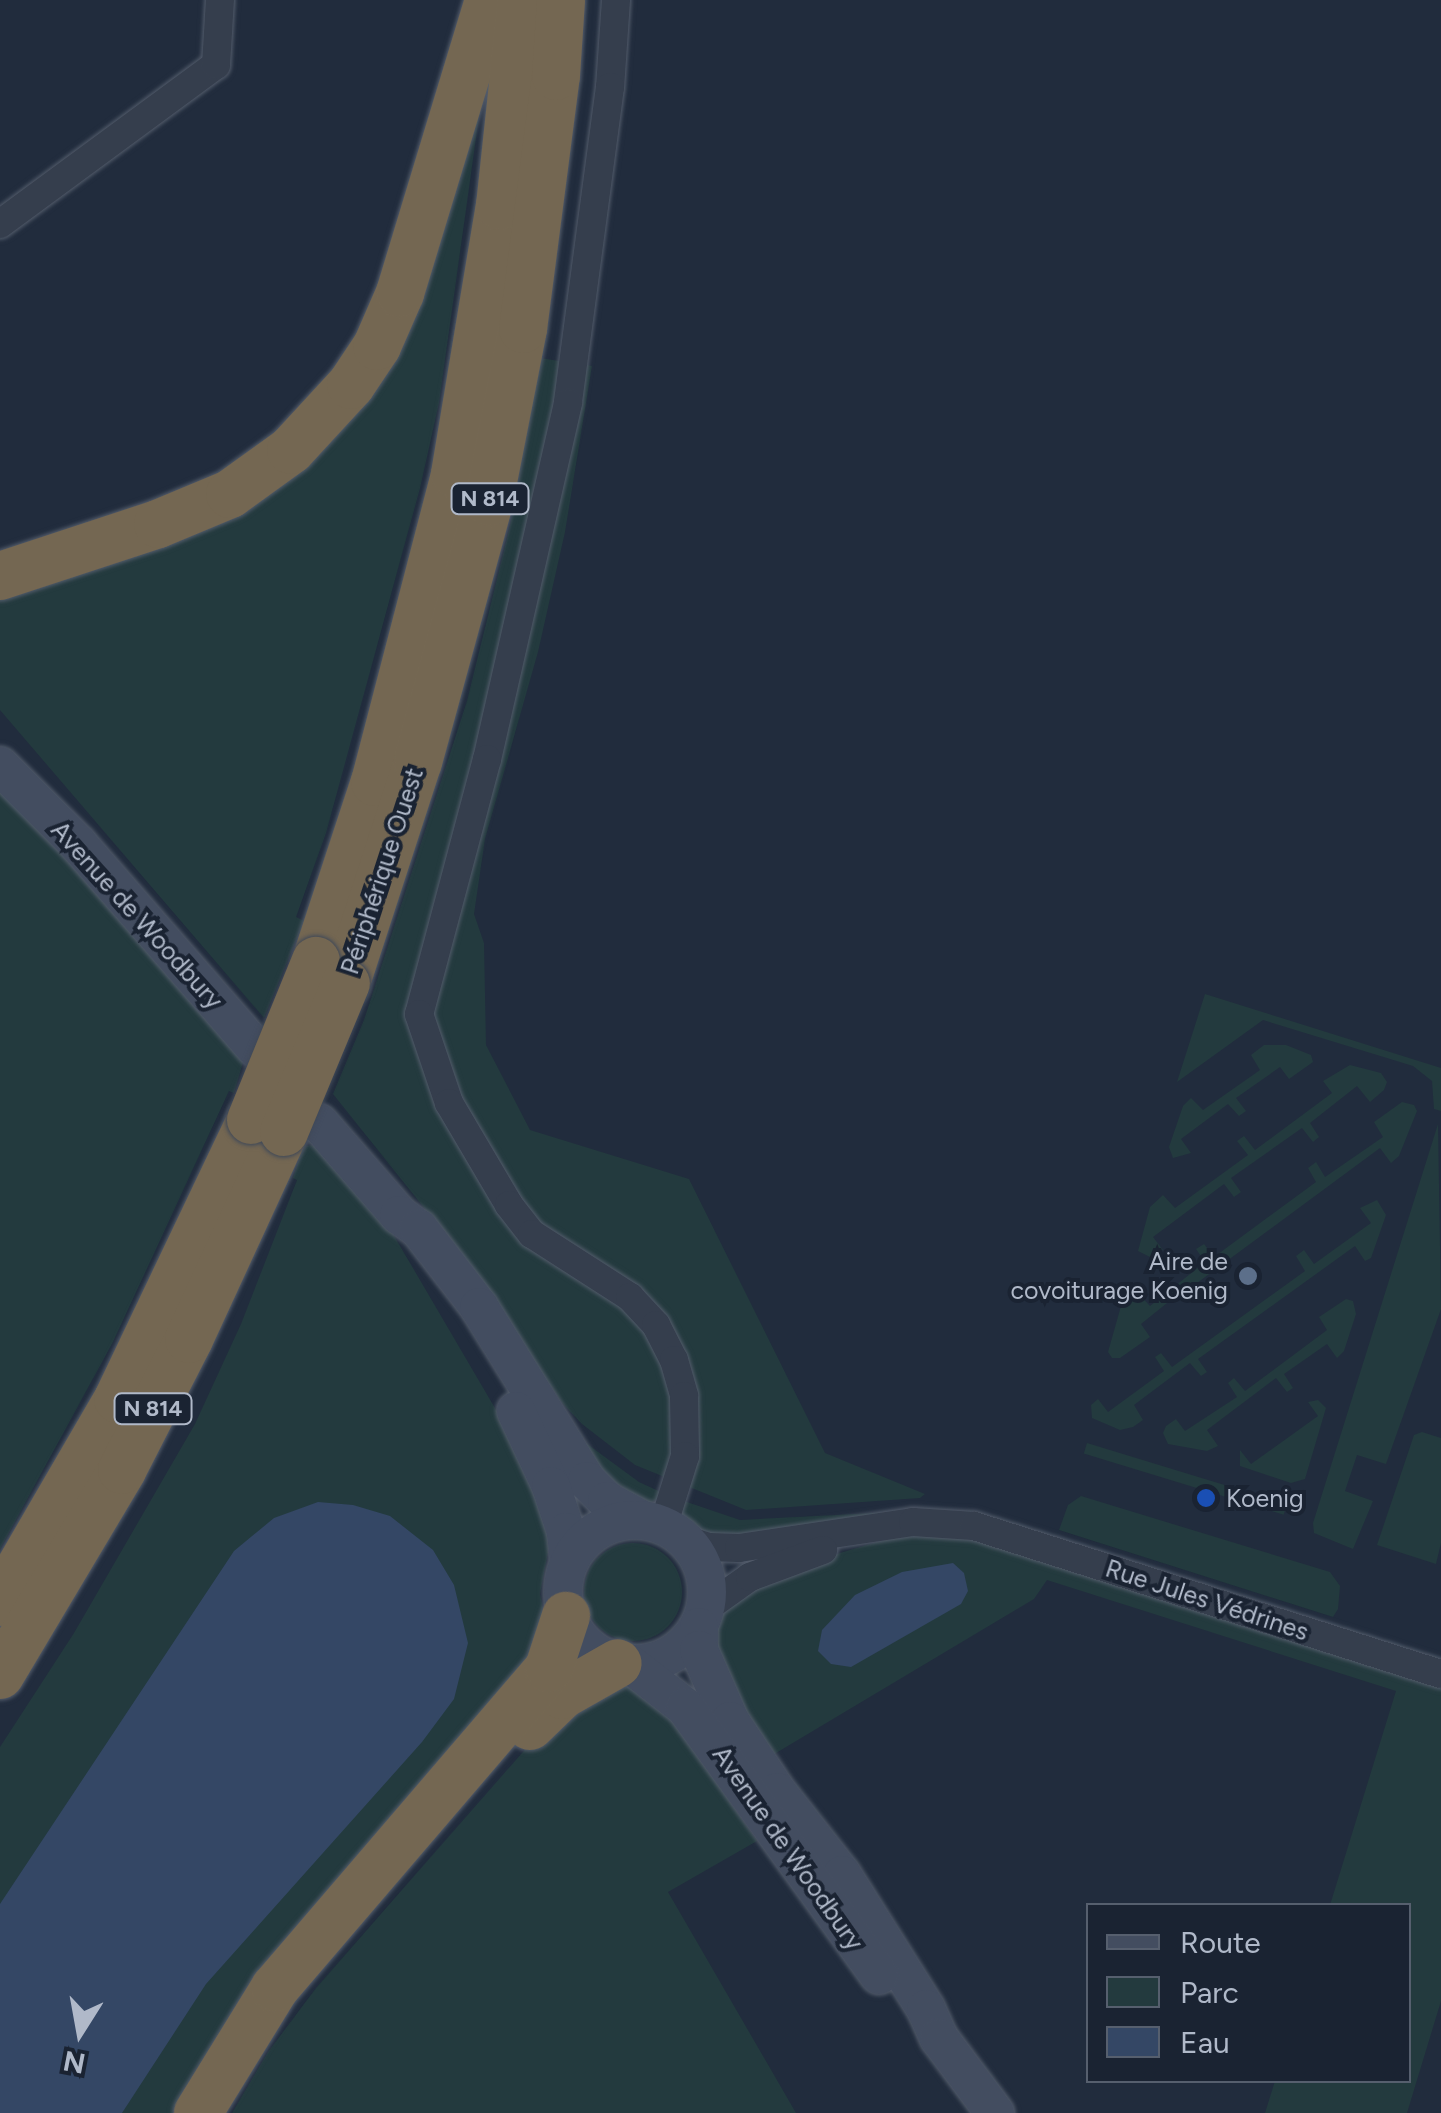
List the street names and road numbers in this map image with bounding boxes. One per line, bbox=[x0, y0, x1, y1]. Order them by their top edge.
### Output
road number: N 814 bbox=[450, 482, 530, 516]
street label: Périphérique Ouest bbox=[334, 764, 430, 978]
street label: Avenue de Woodbury bbox=[45, 815, 229, 1015]
road number: N 814 bbox=[113, 1392, 193, 1426]
street label: Rue Jules Védrines bbox=[1102, 1553, 1312, 1647]
street label: Avenue de Woodbury bbox=[706, 1740, 870, 1956]

